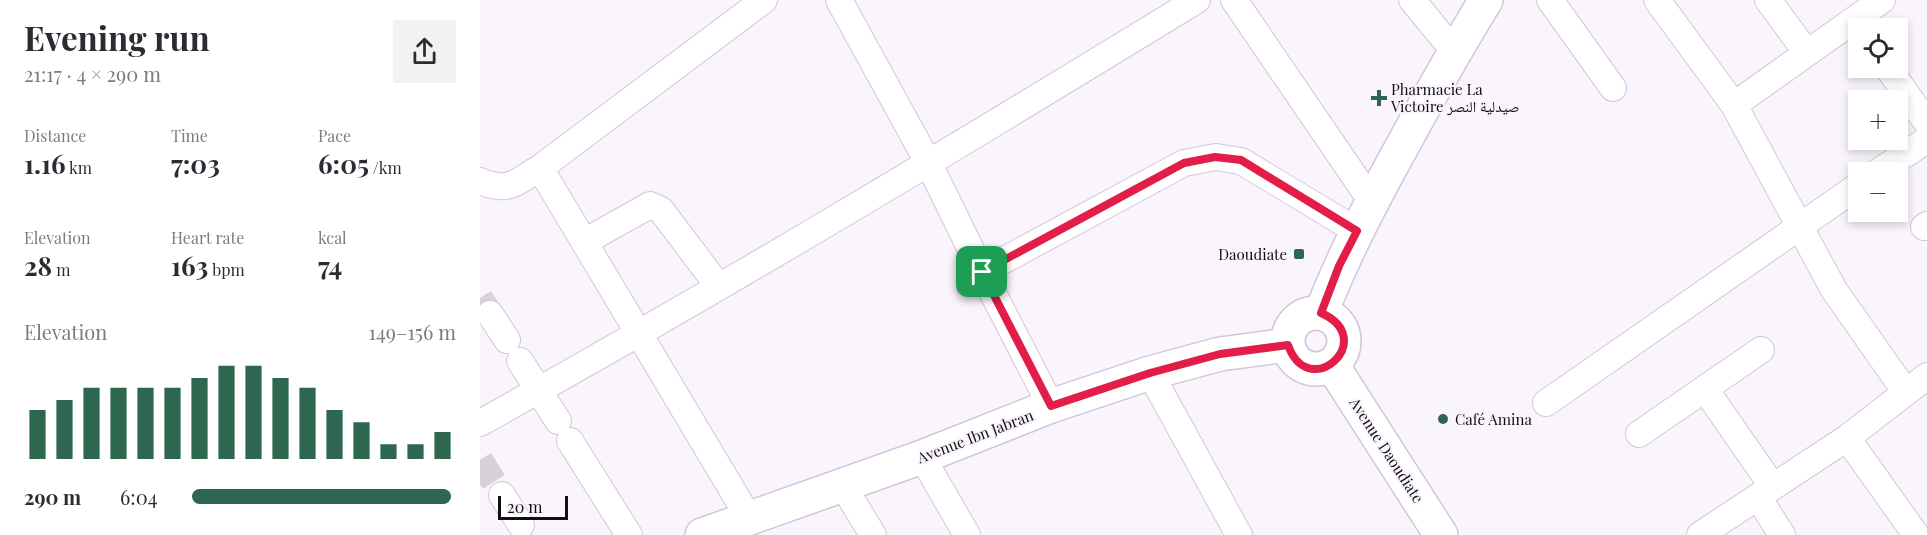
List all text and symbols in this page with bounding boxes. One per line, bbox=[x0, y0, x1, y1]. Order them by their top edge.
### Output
text: Evening run bbox=[24, 15, 210, 59]
map controls bbox=[1848, 18, 1908, 222]
button: locate bbox=[1848, 18, 1908, 78]
button: share bbox=[393, 20, 456, 83]
text: 21:17 · 4 × 290 m bbox=[24, 60, 161, 87]
place label: Pharmacie La Victoire صيدلية النصر bbox=[1390, 79, 1520, 116]
button: + bbox=[1848, 90, 1908, 150]
marker: Pharmacie La Victoire صيدلية النصر bbox=[1372, 91, 1386, 105]
text: Distance bbox=[24, 125, 86, 146]
text: Time bbox=[171, 125, 208, 146]
text: Pace bbox=[318, 125, 351, 146]
text: 1.16 bbox=[24, 146, 66, 181]
text: 7:03 bbox=[171, 146, 220, 181]
text: 6:05 bbox=[318, 146, 369, 181]
text: km bbox=[66, 157, 92, 178]
text: /km bbox=[369, 157, 402, 178]
button: − bbox=[1848, 162, 1908, 222]
text: Elevation bbox=[24, 227, 91, 248]
text: Heart rate bbox=[171, 227, 244, 248]
text: kcal bbox=[318, 227, 347, 248]
place label: Daoudiate bbox=[1218, 244, 1287, 264]
pin bbox=[956, 246, 1007, 297]
marker: Daoudiate bbox=[1292, 247, 1306, 261]
text: 28 bbox=[24, 248, 52, 283]
text: 163 bbox=[171, 248, 208, 283]
text: 74 bbox=[318, 248, 342, 283]
icon: arrive bbox=[965, 255, 998, 288]
text: m bbox=[52, 259, 70, 280]
text: bpm bbox=[208, 259, 245, 280]
text: Elevation bbox=[24, 318, 107, 345]
text: 149–156 m bbox=[369, 318, 456, 345]
street label: Avenue Daoudiate bbox=[1345, 393, 1429, 507]
street label: Avenue Ibn Jabran bbox=[913, 405, 1036, 468]
place label: Café Amina bbox=[1455, 409, 1532, 429]
marker: Café Amina bbox=[1436, 412, 1450, 426]
text: 290 m bbox=[24, 483, 81, 510]
text: 6:04 bbox=[120, 483, 158, 510]
scale bar bbox=[498, 493, 568, 520]
text: 20 m bbox=[507, 496, 542, 517]

